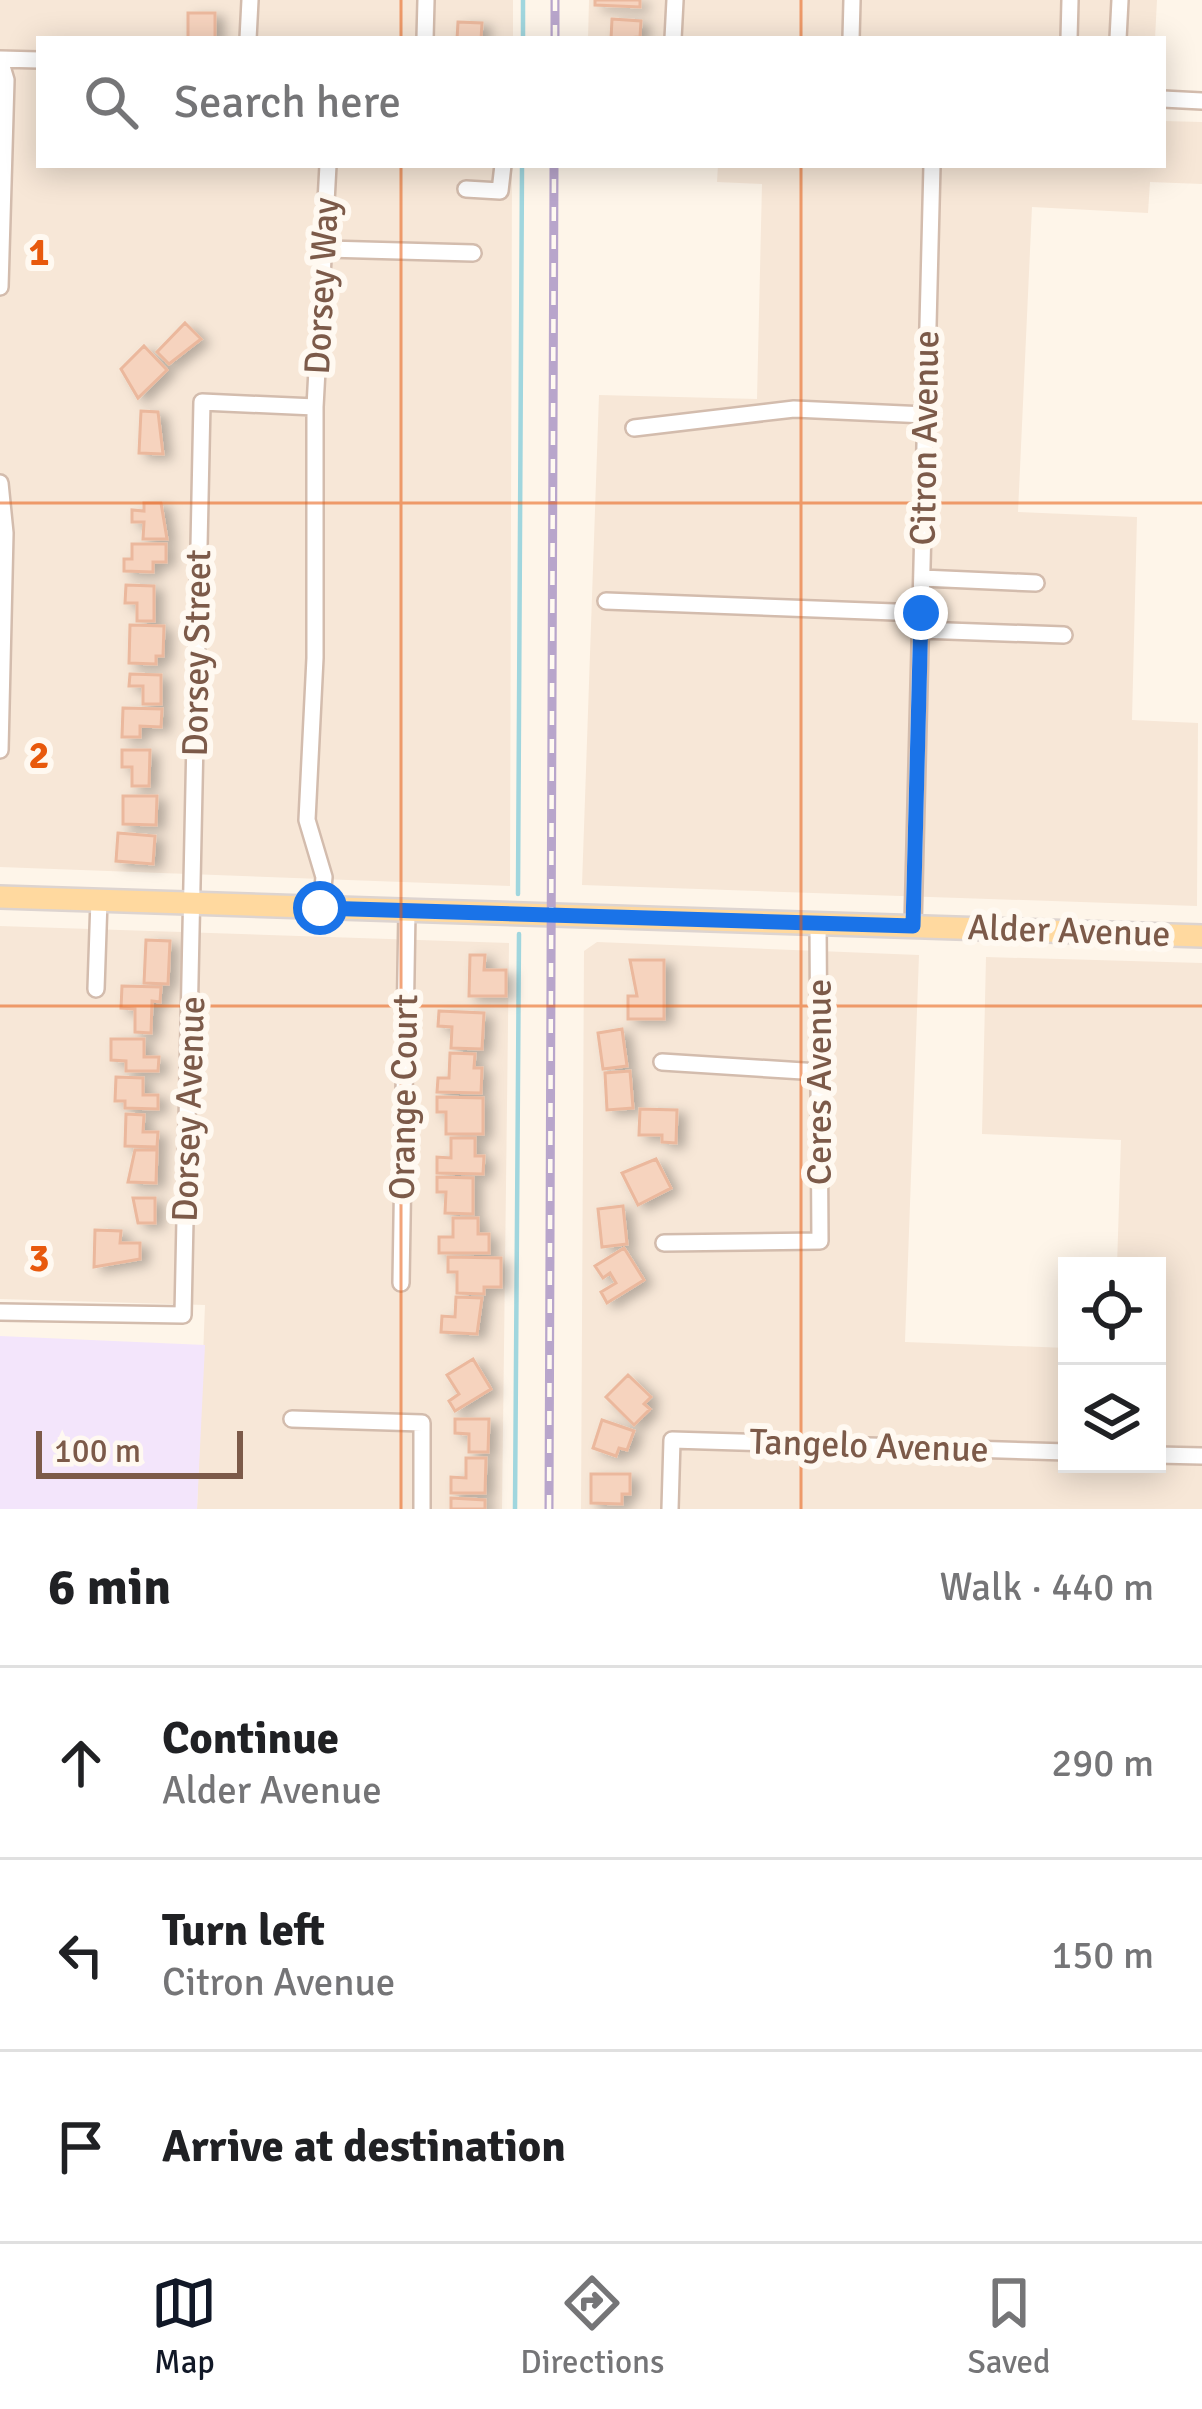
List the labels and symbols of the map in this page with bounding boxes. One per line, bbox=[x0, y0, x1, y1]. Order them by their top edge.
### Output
street label: Dorsey Way bbox=[295, 196, 349, 376]
text: 1 bbox=[28, 228, 50, 276]
street label: Citron Avenue bbox=[901, 330, 949, 546]
street label: Dorsey Street bbox=[173, 549, 221, 757]
route end bbox=[894, 586, 948, 640]
text: 2 bbox=[28, 731, 50, 779]
route start bbox=[293, 881, 347, 935]
street label: Alder Avenue bbox=[967, 905, 1171, 957]
street label: Ceres Avenue bbox=[797, 979, 842, 1185]
street label: Orange Court bbox=[380, 994, 428, 1200]
street label: Dorsey Avenue bbox=[163, 995, 215, 1223]
text: 3 bbox=[28, 1234, 50, 1282]
street label: Tangelo Avenue bbox=[749, 1419, 989, 1473]
scale bar bbox=[36, 1425, 243, 1478]

